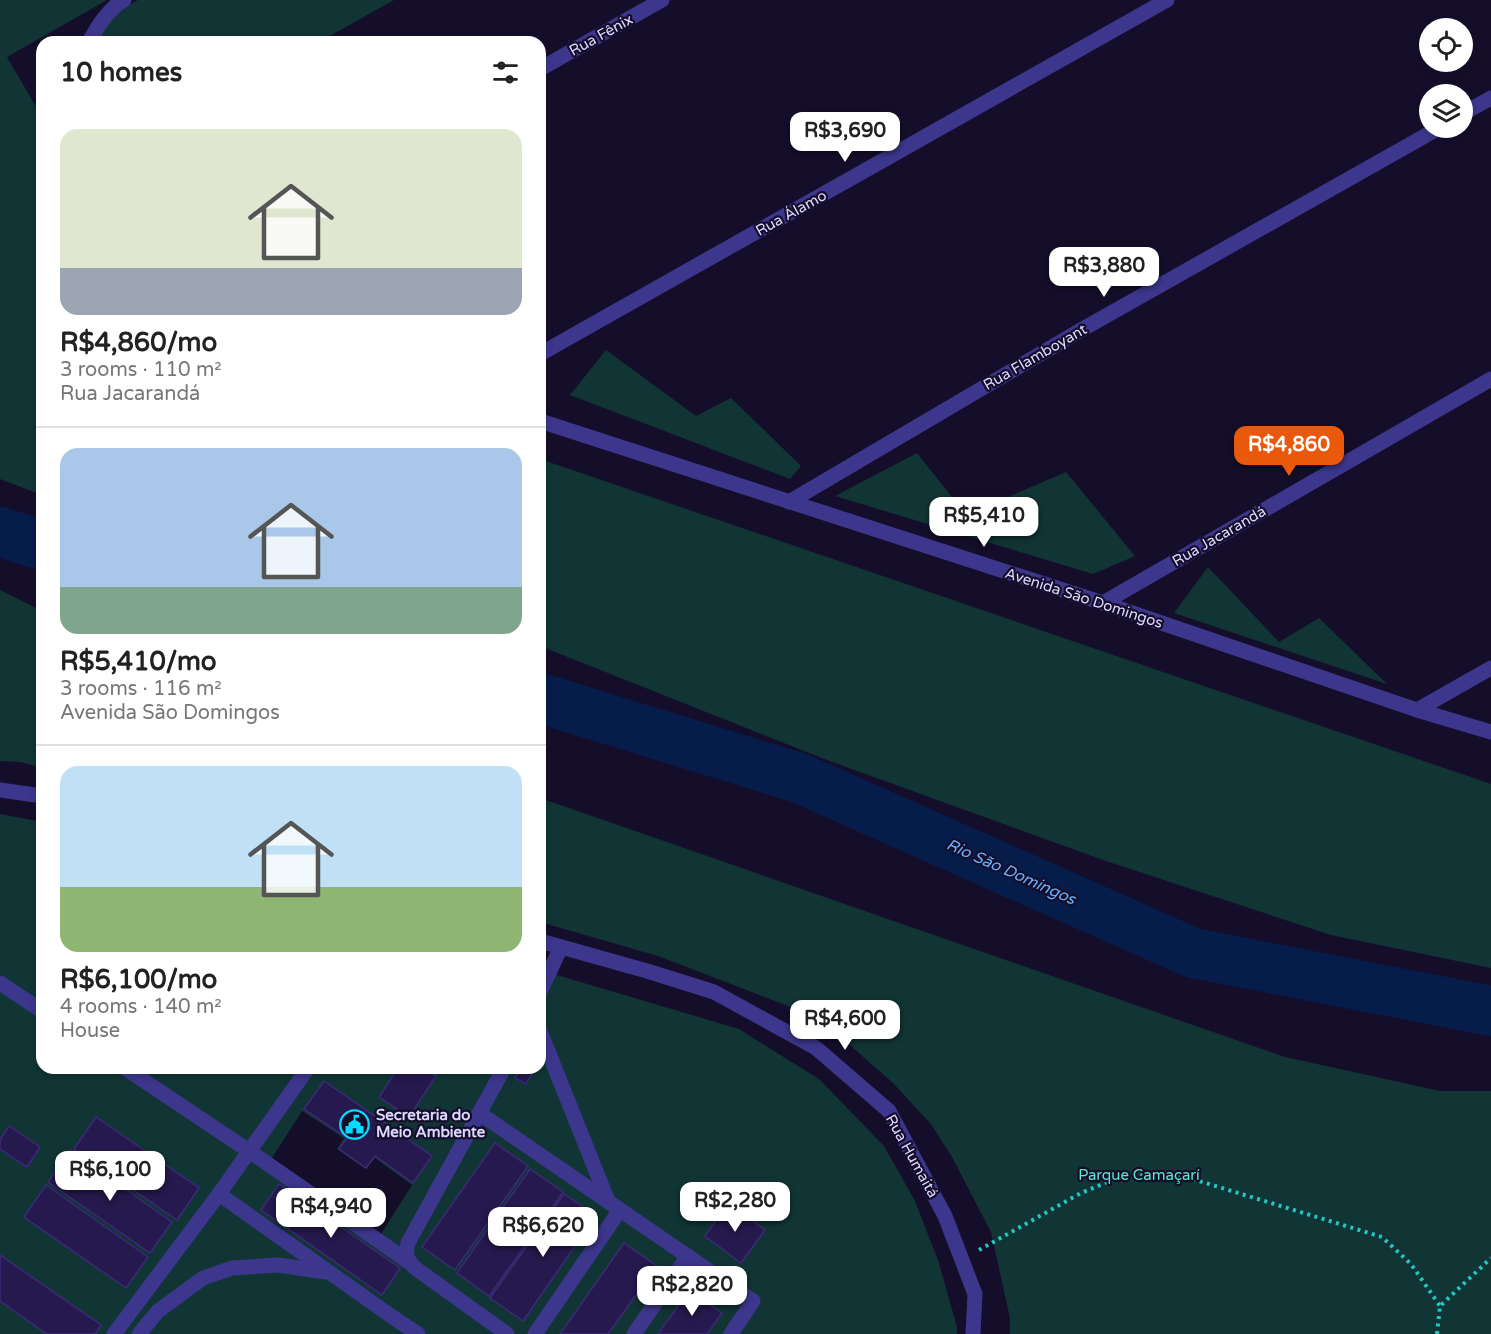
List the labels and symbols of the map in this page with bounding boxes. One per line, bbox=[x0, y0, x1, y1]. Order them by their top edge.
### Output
street label: Rua Fênix bbox=[566, 10, 636, 60]
pin: R$3,690 bbox=[790, 112, 900, 163]
street label: Rua Álamo bbox=[752, 186, 830, 240]
pin: R$3,880 bbox=[1049, 247, 1159, 298]
street label: Rua Flamboyant bbox=[980, 320, 1090, 394]
pin: R$4,860 bbox=[1234, 426, 1344, 477]
pin: R$5,410 bbox=[929, 497, 1039, 548]
street label: Rua Jacarandá bbox=[1169, 502, 1269, 570]
street label: Avenida São Domingos bbox=[1003, 564, 1165, 632]
water label: Rio São Domingos bbox=[943, 835, 1080, 910]
pin: R$4,600 bbox=[790, 1000, 900, 1051]
place label: Secretaria do Meio Ambiente bbox=[376, 1106, 486, 1141]
public building icon: Secretaria do Meio Ambiente bbox=[339, 1108, 371, 1140]
street label: Rua Humaitá bbox=[882, 1111, 942, 1201]
pin: R$6,100 bbox=[55, 1151, 165, 1202]
park label: Parque Camaçarí bbox=[1078, 1166, 1200, 1184]
pin: R$2,280 bbox=[680, 1182, 790, 1233]
pin: R$4,940 bbox=[276, 1188, 386, 1239]
pin: R$6,620 bbox=[488, 1207, 598, 1258]
pin: R$2,820 bbox=[637, 1266, 747, 1317]

